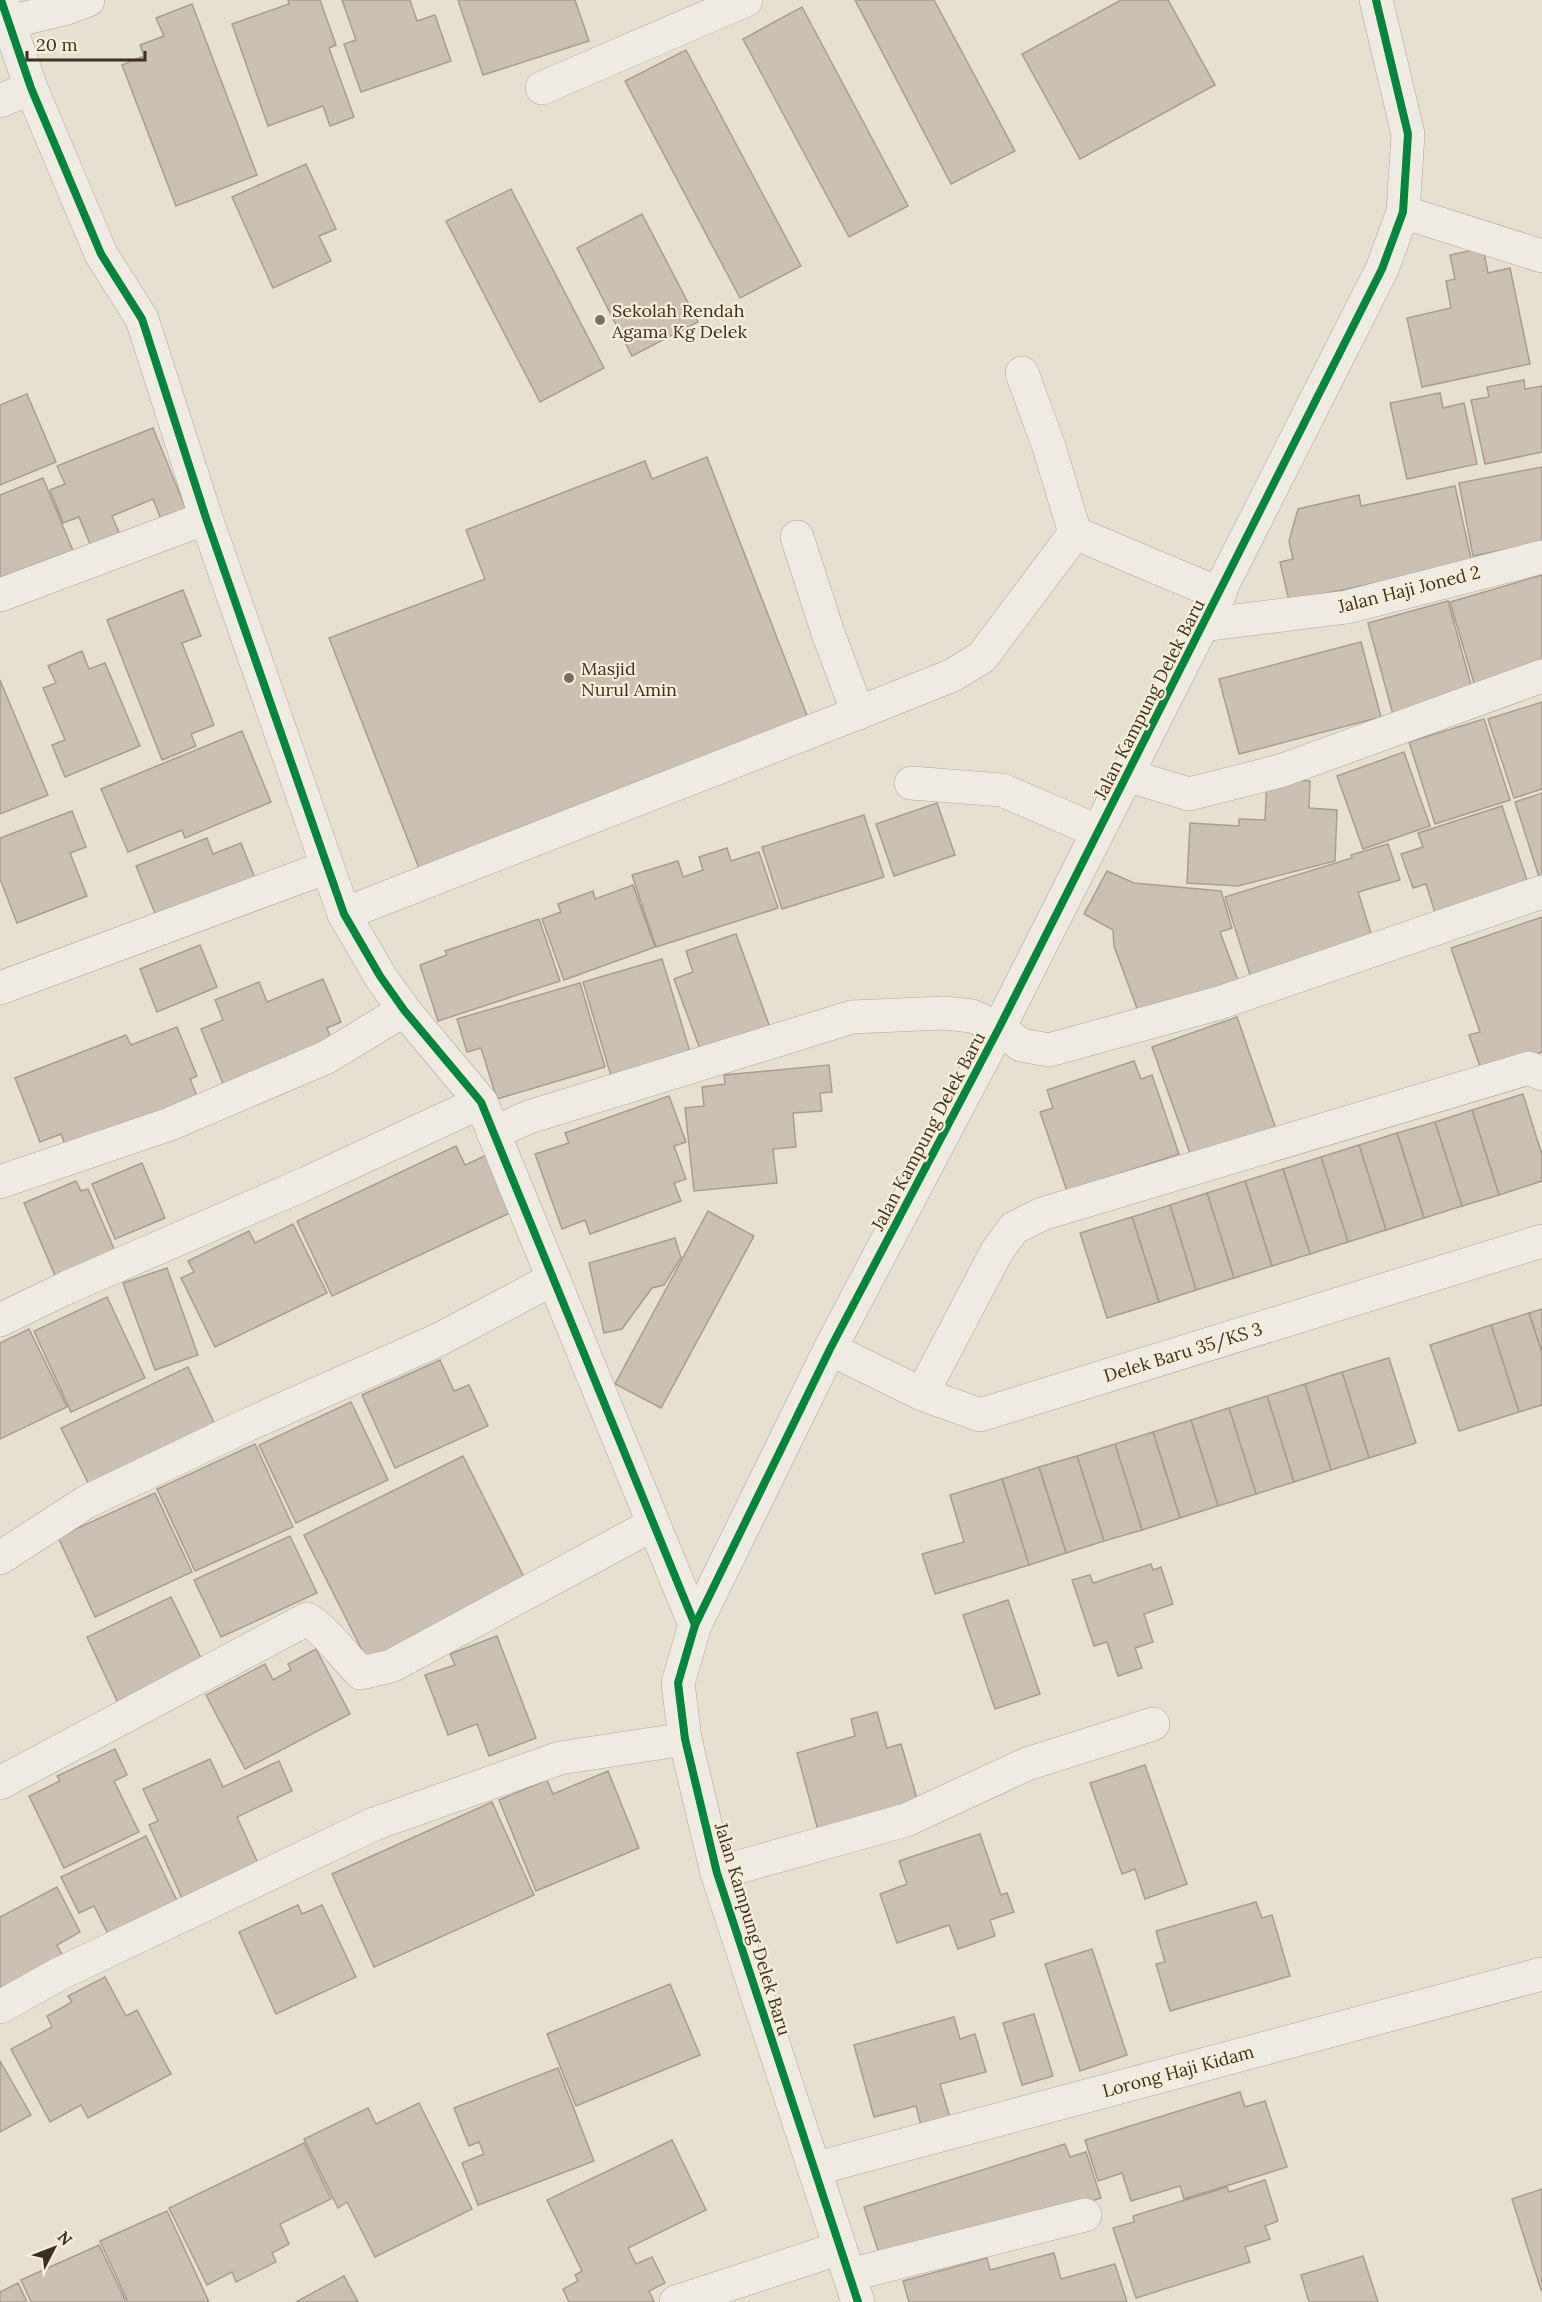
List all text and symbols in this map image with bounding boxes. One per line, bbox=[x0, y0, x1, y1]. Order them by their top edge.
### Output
scale bar bbox=[27, 24, 146, 62]
text: 20 m bbox=[36, 33, 78, 56]
place label: Sekolah Rendah Agama Kg Delek bbox=[611, 299, 747, 343]
marker: Sekolah Rendah Agama Kg Delek bbox=[593, 313, 607, 327]
street label: Jalan Haji Joned 2 bbox=[1334, 560, 1483, 618]
street label: Jalan Kampung Delek Baru bbox=[1088, 595, 1210, 804]
place label: Masjid Nurul Amin bbox=[581, 657, 677, 701]
marker: Masjid Nurul Amin bbox=[562, 671, 576, 685]
street label: Jalan Kampung Delek Baru bbox=[865, 1028, 990, 1235]
street label: Delek Baru 35/KS 3 bbox=[1101, 1317, 1265, 1387]
street label: Jalan Kampung Delek Baru bbox=[709, 1819, 796, 2039]
street label: Lorong Haji Kidam bbox=[1100, 2040, 1256, 2102]
north arrow bbox=[24, 2218, 84, 2278]
text: N bbox=[54, 2227, 77, 2249]

